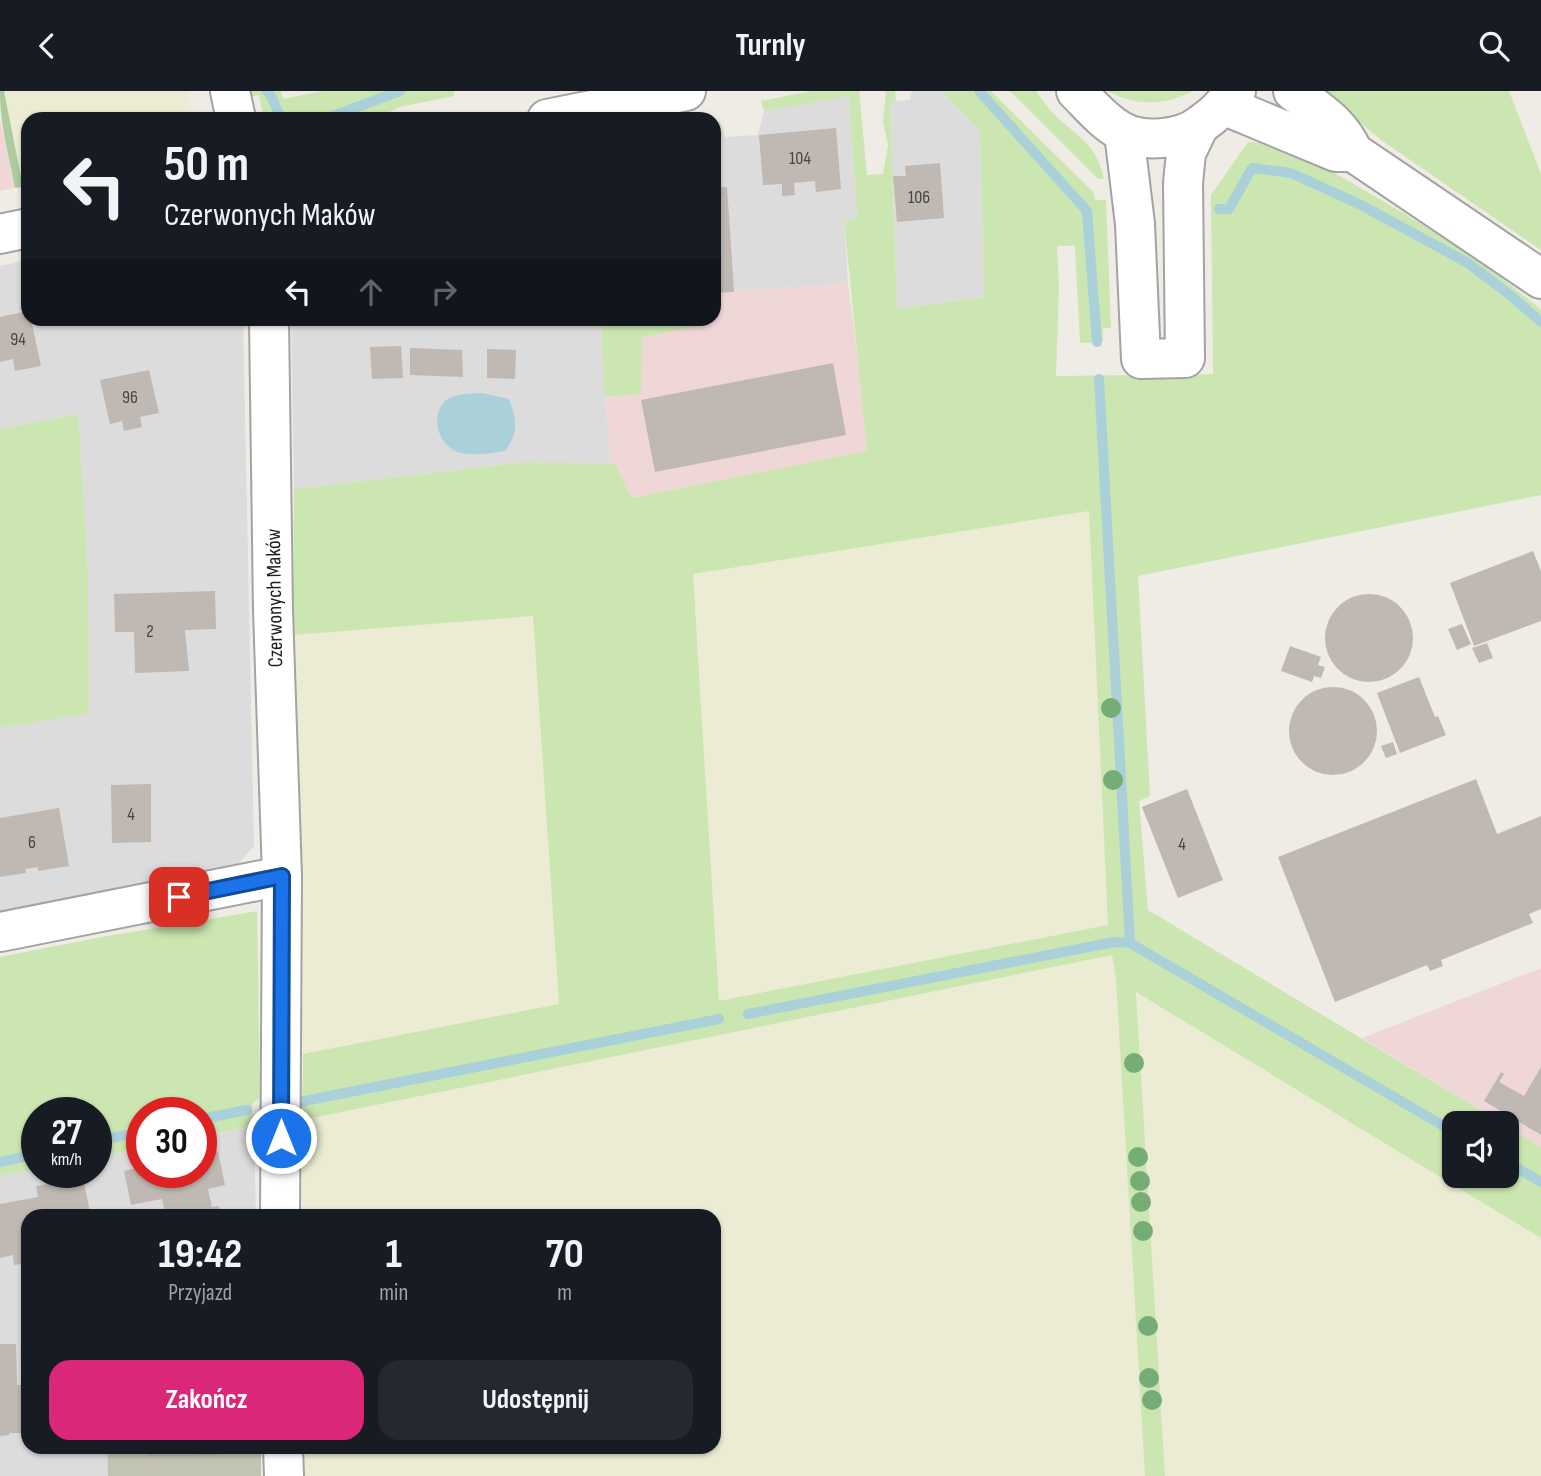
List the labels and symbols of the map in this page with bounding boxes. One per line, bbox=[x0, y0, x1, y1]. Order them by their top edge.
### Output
house number: 104 bbox=[789, 148, 811, 169]
house number: 106 bbox=[908, 187, 930, 208]
house number: 94 bbox=[10, 329, 26, 350]
house number: 96 bbox=[122, 387, 138, 408]
street label: Czerwonych Maków bbox=[261, 528, 288, 668]
house number: 2 bbox=[146, 621, 154, 642]
house number: 4 bbox=[127, 804, 135, 825]
house number: 6 bbox=[28, 832, 36, 853]
house number: 4 bbox=[1178, 834, 1186, 855]
pin bbox=[149, 867, 209, 927]
speed limit sign: 30 bbox=[126, 1097, 217, 1188]
position arrow bbox=[244, 1101, 318, 1175]

